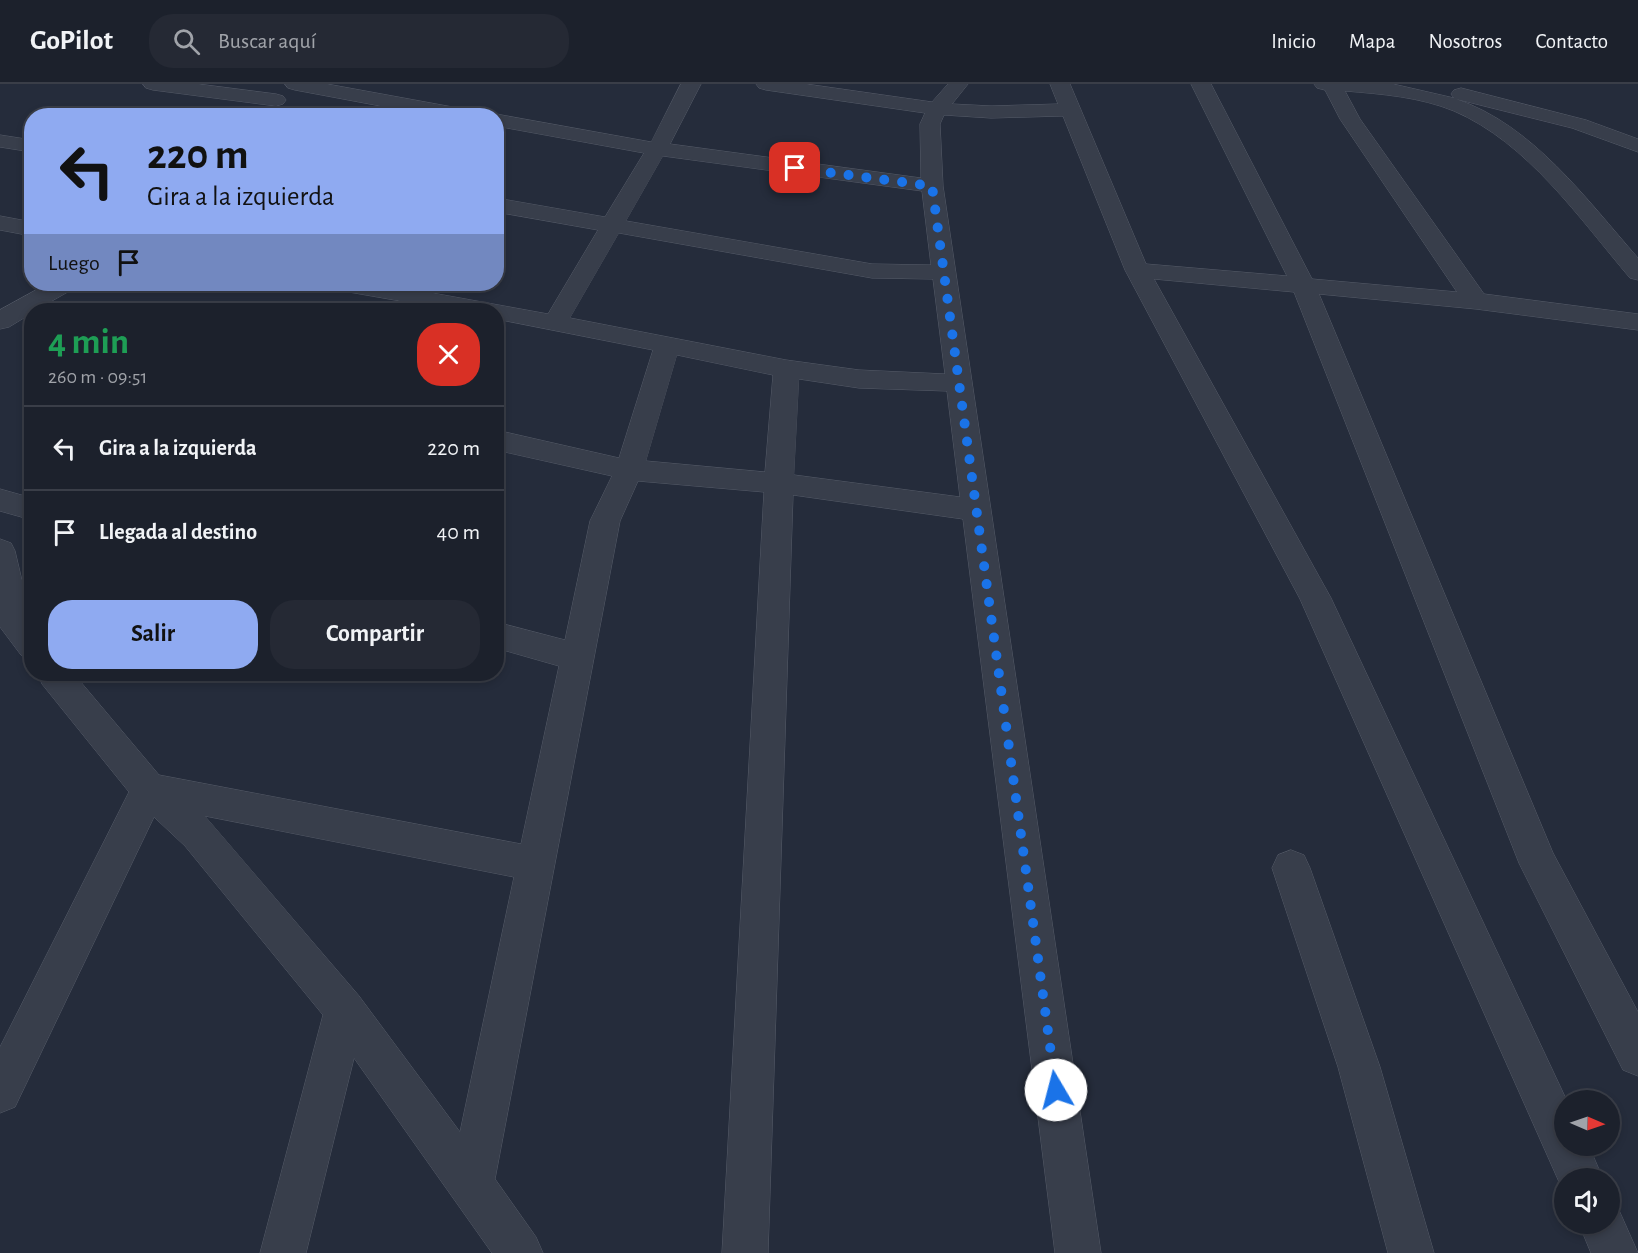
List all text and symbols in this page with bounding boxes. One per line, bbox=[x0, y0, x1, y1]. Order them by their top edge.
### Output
search box bbox=[149, 14, 569, 68]
icon: search bbox=[170, 25, 203, 58]
text: GoPilot bbox=[30, 27, 113, 55]
text: Buscar aquí bbox=[218, 30, 316, 52]
text: Inicio bbox=[1271, 31, 1316, 52]
text: Mapa bbox=[1349, 31, 1396, 52]
text: Nosotros bbox=[1429, 31, 1502, 52]
text: Contacto bbox=[1535, 31, 1608, 52]
icon: left bbox=[48, 132, 126, 210]
text: 220 m bbox=[147, 134, 249, 176]
pin bbox=[769, 142, 820, 193]
icon: arrive bbox=[778, 151, 811, 184]
text: Gira a la izquierda bbox=[147, 183, 335, 210]
icon: arrive bbox=[112, 246, 145, 279]
text: Luego bbox=[48, 252, 100, 274]
button: close bbox=[417, 323, 480, 386]
text: 4 min bbox=[48, 324, 129, 360]
text: 260 m · 09:51 bbox=[48, 367, 147, 387]
icon: left bbox=[48, 432, 81, 465]
text: Gira a la izquierda bbox=[99, 437, 257, 459]
text: 220 m bbox=[427, 437, 480, 459]
icon: arrive bbox=[48, 516, 81, 549]
text: Llegada al destino bbox=[99, 521, 257, 543]
text: 40 m bbox=[437, 521, 480, 543]
button: Salir bbox=[48, 600, 258, 669]
button: Compartir bbox=[270, 600, 480, 669]
position arrow bbox=[1024, 1058, 1088, 1122]
north arrow bbox=[1554, 1090, 1620, 1156]
map controls bbox=[1554, 1090, 1620, 1234]
button: sound bbox=[1554, 1168, 1620, 1234]

